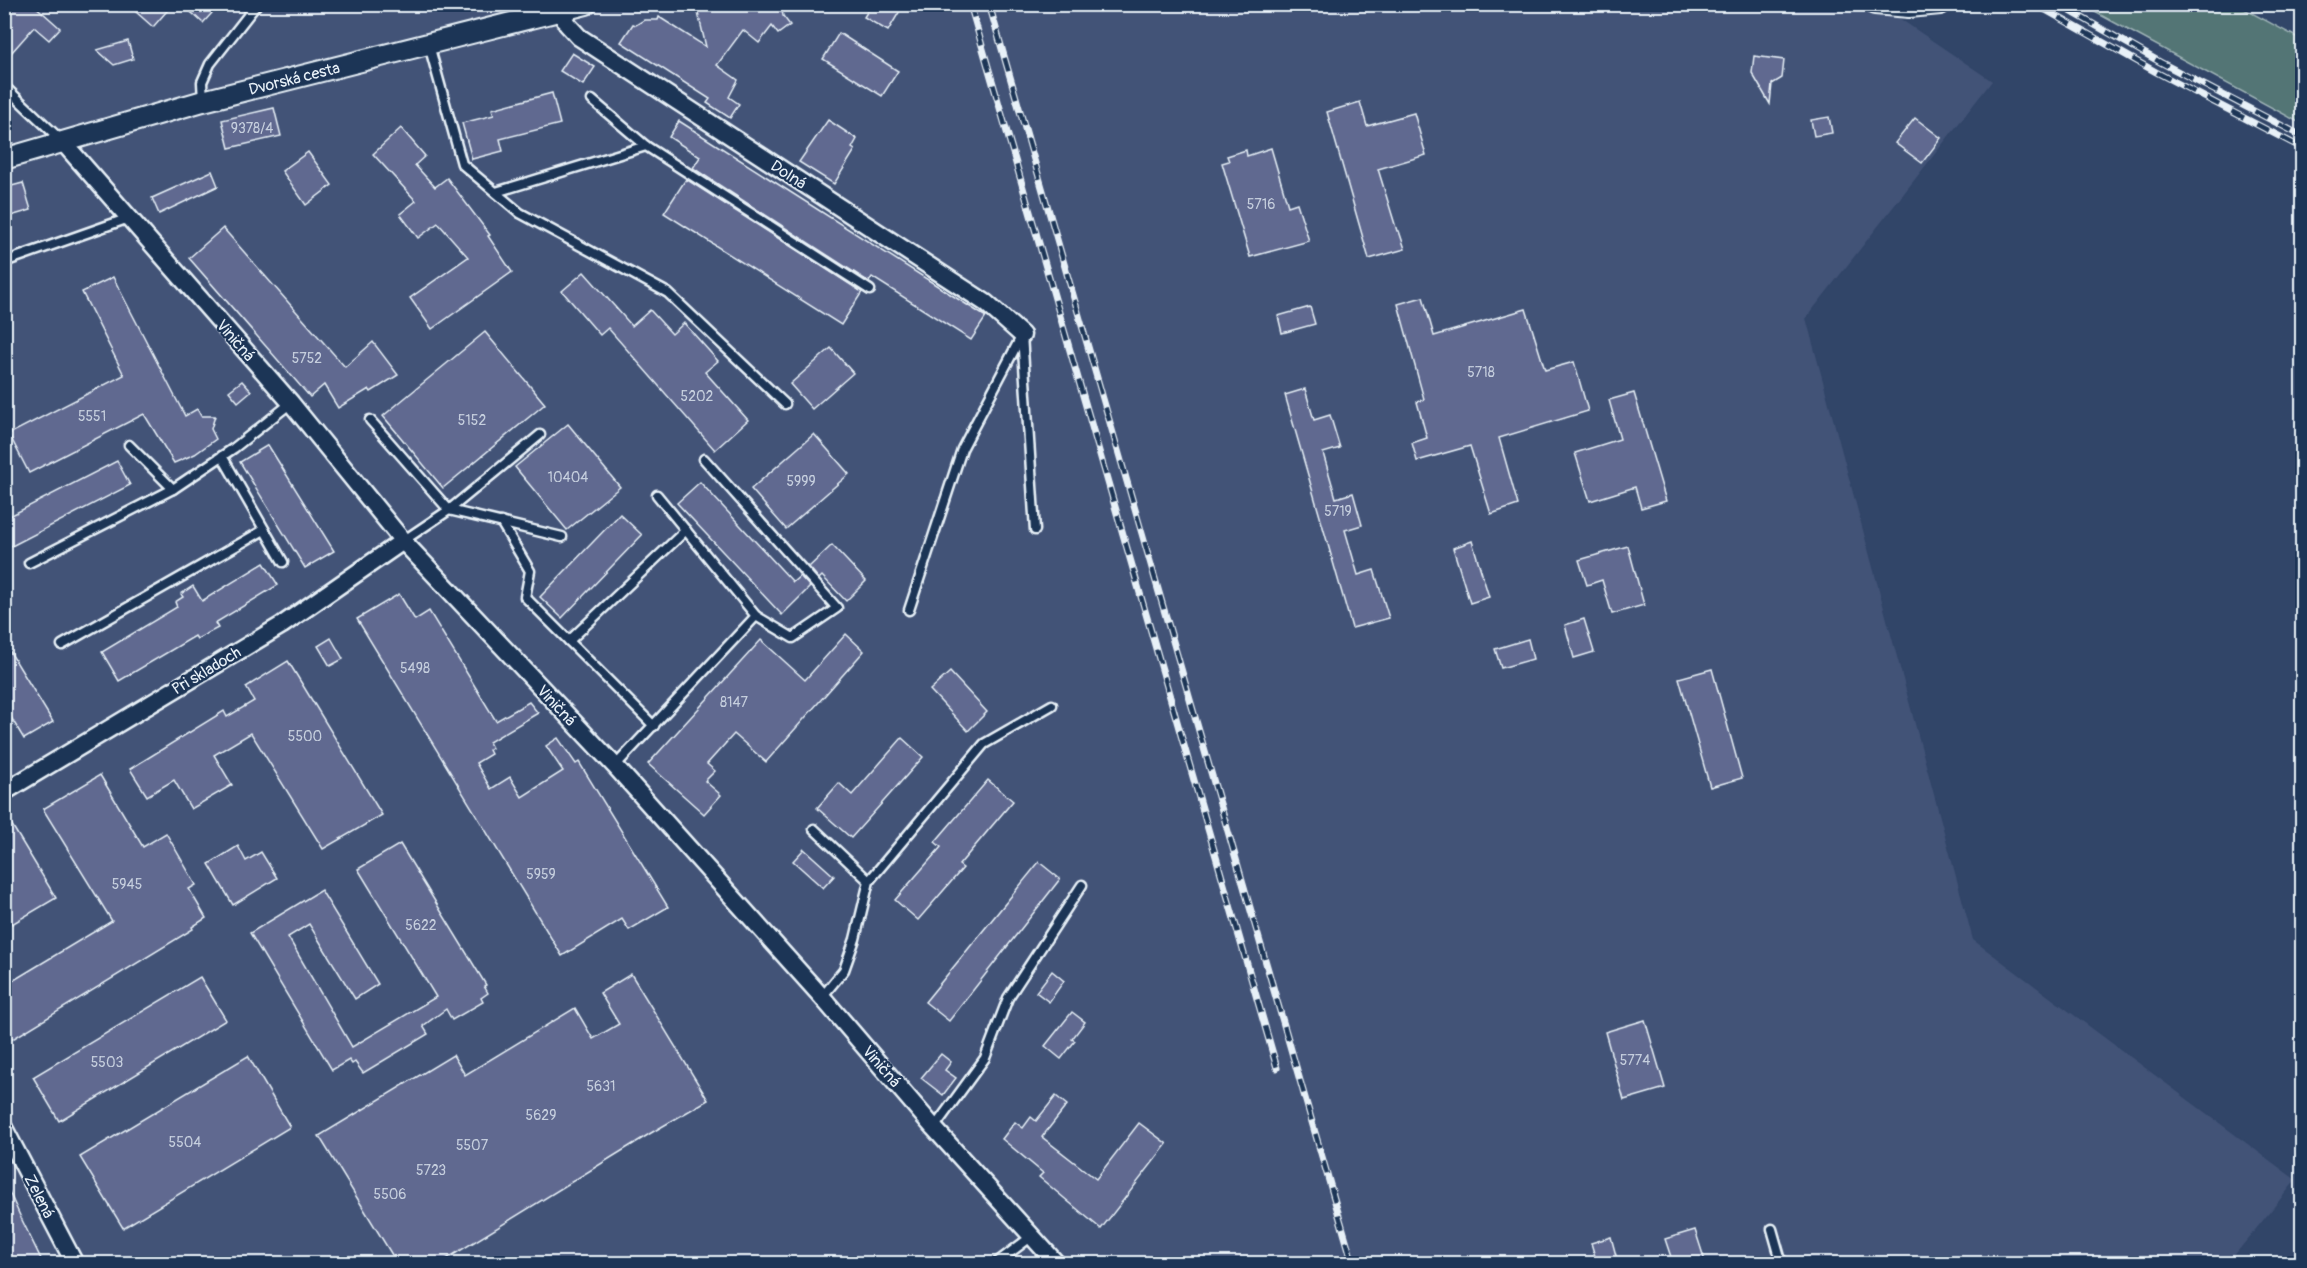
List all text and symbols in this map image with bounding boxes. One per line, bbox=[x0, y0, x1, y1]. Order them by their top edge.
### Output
street label: Dvorská cesta bbox=[247, 58, 342, 100]
house number: 9378/4 bbox=[231, 120, 273, 137]
street label: Dolná bbox=[767, 156, 810, 194]
house number: 5716 bbox=[1247, 196, 1275, 213]
street label: Viničná bbox=[212, 316, 259, 366]
house number: 5752 bbox=[292, 350, 322, 367]
house number: 5718 bbox=[1467, 364, 1495, 381]
house number: 5202 bbox=[681, 388, 714, 405]
house number: 5551 bbox=[78, 408, 106, 425]
house number: 5152 bbox=[458, 412, 486, 429]
house number: 10404 bbox=[548, 469, 588, 486]
house number: 5999 bbox=[786, 473, 816, 490]
house number: 5719 bbox=[1324, 503, 1352, 520]
street label: Pri skladoch bbox=[168, 642, 245, 699]
house number: 5498 bbox=[400, 660, 430, 677]
street label: Viničná bbox=[532, 681, 580, 730]
house number: 8147 bbox=[720, 694, 749, 711]
house number: 5500 bbox=[288, 728, 322, 745]
house number: 5959 bbox=[526, 866, 556, 883]
house number: 5945 bbox=[112, 876, 142, 893]
house number: 5622 bbox=[405, 917, 437, 934]
street label: Viničná bbox=[858, 1042, 905, 1092]
house number: 5774 bbox=[1620, 1052, 1650, 1069]
house number: 5503 bbox=[91, 1054, 123, 1071]
house number: 5631 bbox=[586, 1078, 616, 1095]
house number: 5629 bbox=[526, 1107, 556, 1124]
house number: 5504 bbox=[169, 1134, 201, 1151]
house number: 5507 bbox=[456, 1137, 489, 1154]
house number: 5723 bbox=[416, 1162, 446, 1179]
street label: Zelená bbox=[20, 1171, 59, 1222]
house number: 5506 bbox=[374, 1186, 406, 1203]

